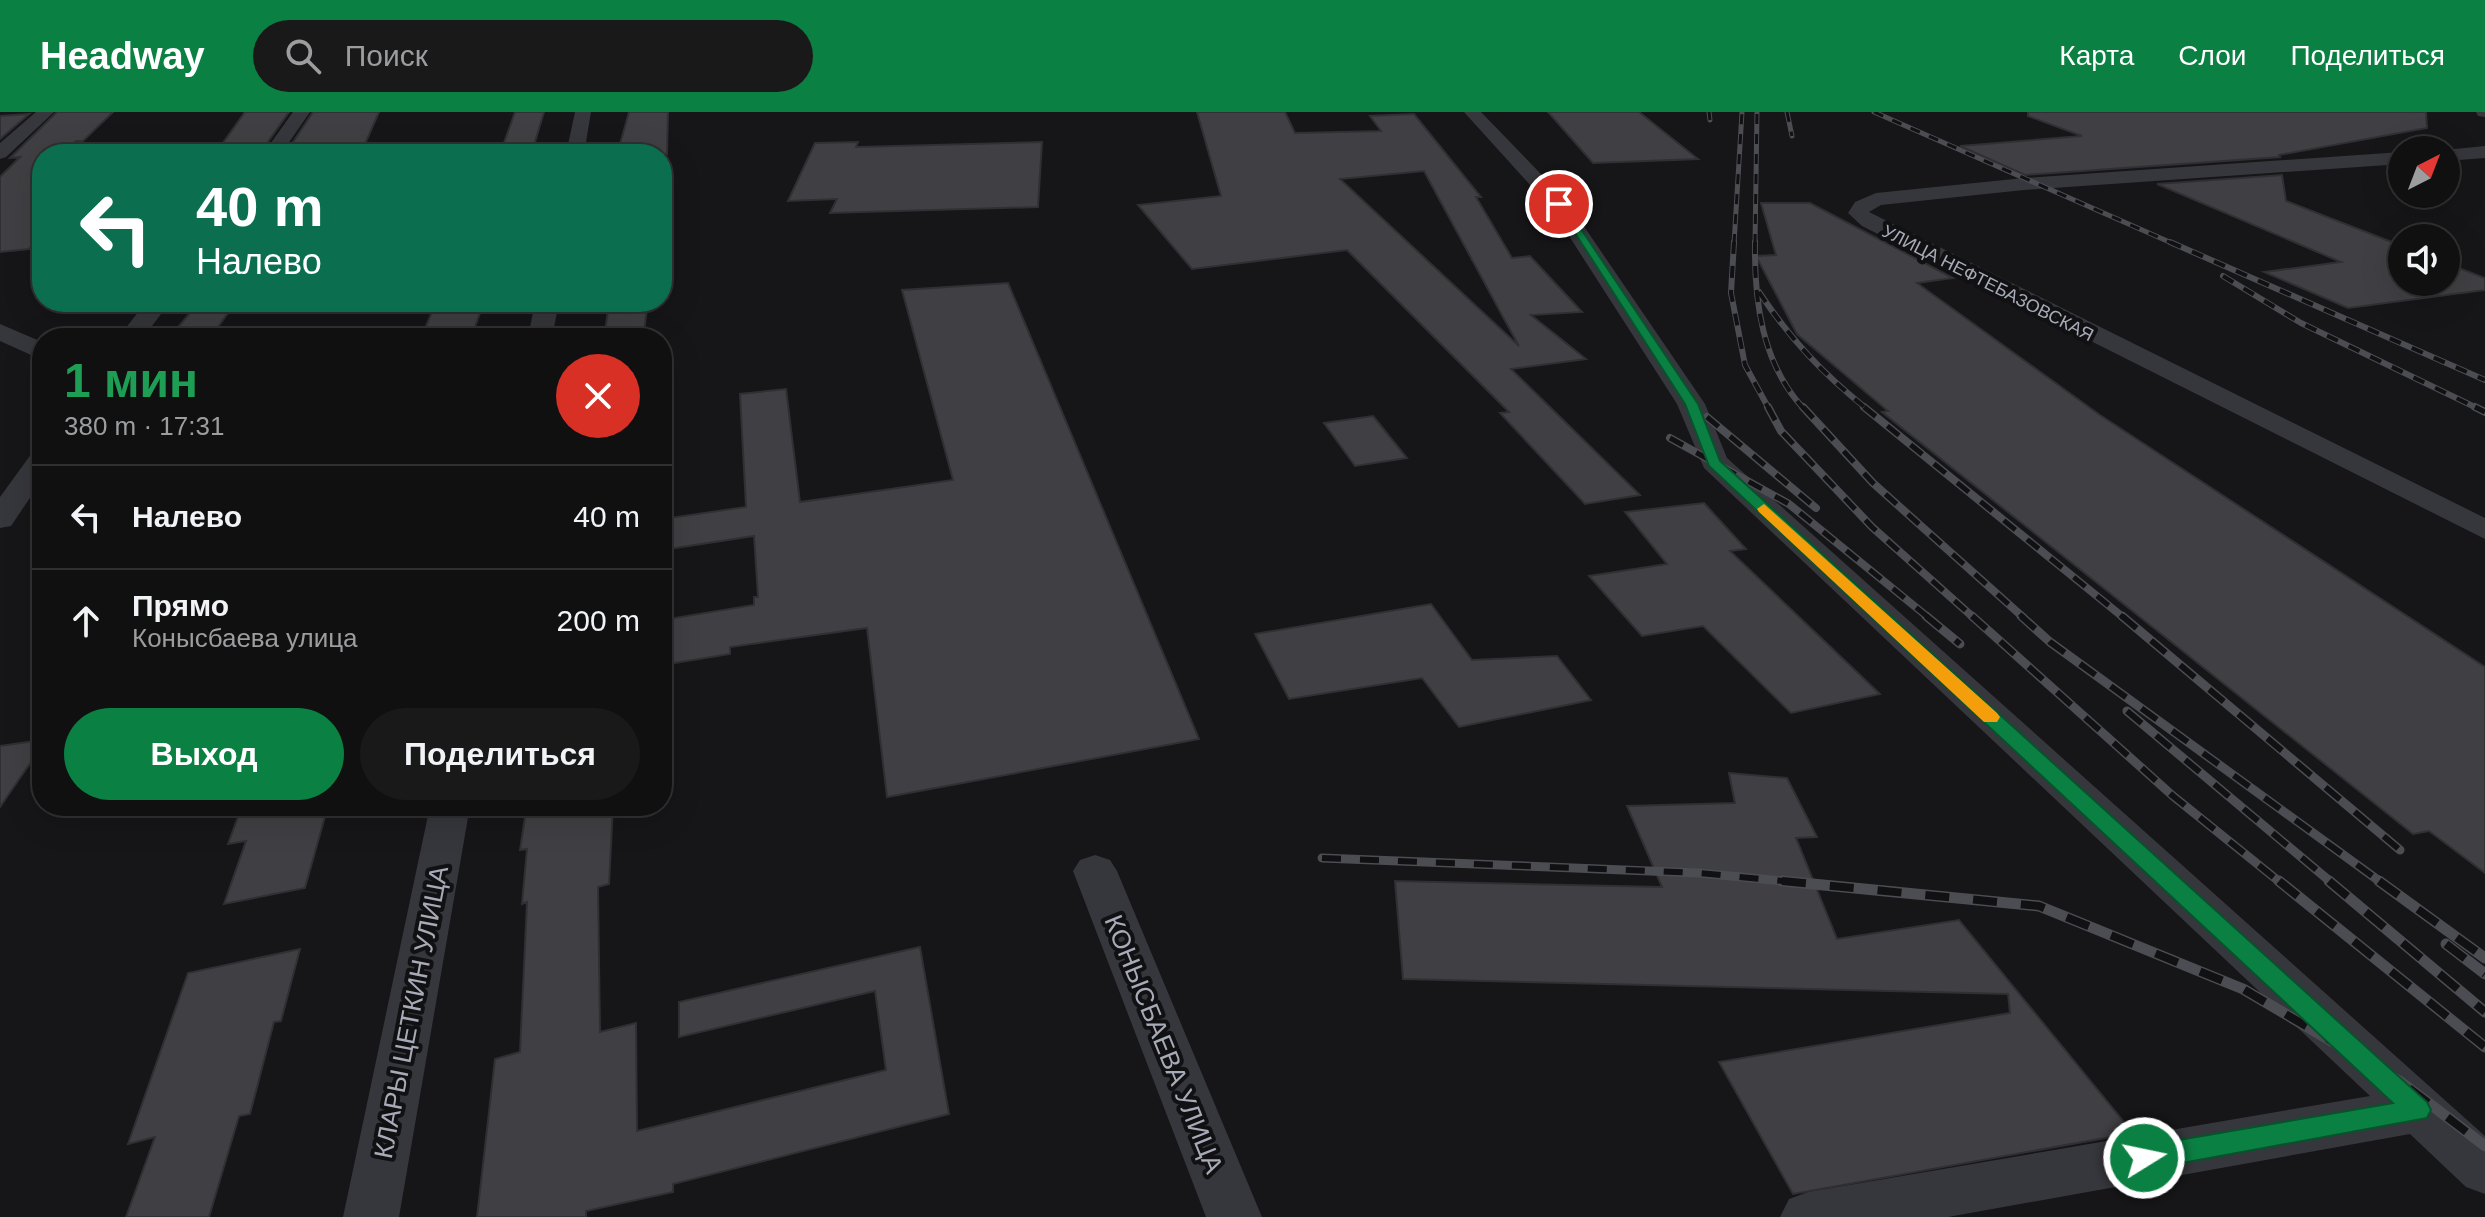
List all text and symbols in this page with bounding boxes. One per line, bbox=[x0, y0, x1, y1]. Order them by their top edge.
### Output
search box bbox=[253, 20, 813, 92]
icon: search bbox=[281, 34, 325, 78]
text: Headway bbox=[40, 35, 205, 77]
text: Поиск bbox=[345, 39, 428, 72]
text: Карта bbox=[2059, 40, 2134, 71]
text: Слои bbox=[2178, 40, 2246, 71]
text: Поделиться bbox=[2290, 40, 2445, 71]
north arrow bbox=[2388, 136, 2460, 208]
map controls bbox=[2388, 136, 2460, 296]
pin bbox=[1525, 170, 1593, 238]
text: 40 m bbox=[196, 175, 324, 238]
icon: left bbox=[64, 176, 168, 280]
icon: arrive bbox=[1537, 182, 1581, 226]
street label: УЛИЦА НЕФТЕБАЗОВСКАЯ bbox=[1879, 221, 2097, 345]
button: sound bbox=[2388, 224, 2460, 296]
text: Налево bbox=[196, 241, 322, 282]
text: 1 мин bbox=[64, 354, 198, 407]
button: close bbox=[556, 354, 640, 438]
text: 380 m · 17:31 bbox=[64, 411, 224, 441]
icon: left bbox=[64, 495, 108, 539]
text: Налево bbox=[132, 500, 242, 533]
text: 40 m bbox=[573, 500, 640, 533]
text: Прямо bbox=[132, 589, 229, 622]
icon: ahead bbox=[64, 599, 108, 643]
text: 200 m bbox=[557, 604, 640, 637]
text: Конысбаева улица bbox=[132, 623, 358, 653]
button: Выход bbox=[64, 708, 344, 800]
button: Поделиться bbox=[360, 708, 640, 800]
street label: КЛАРЫ ЦЕТКИН УЛИЦА bbox=[368, 863, 454, 1161]
street label: КОНЫСБАЕВА УЛИЦА bbox=[1098, 911, 1230, 1178]
position arrow bbox=[2102, 1116, 2186, 1200]

